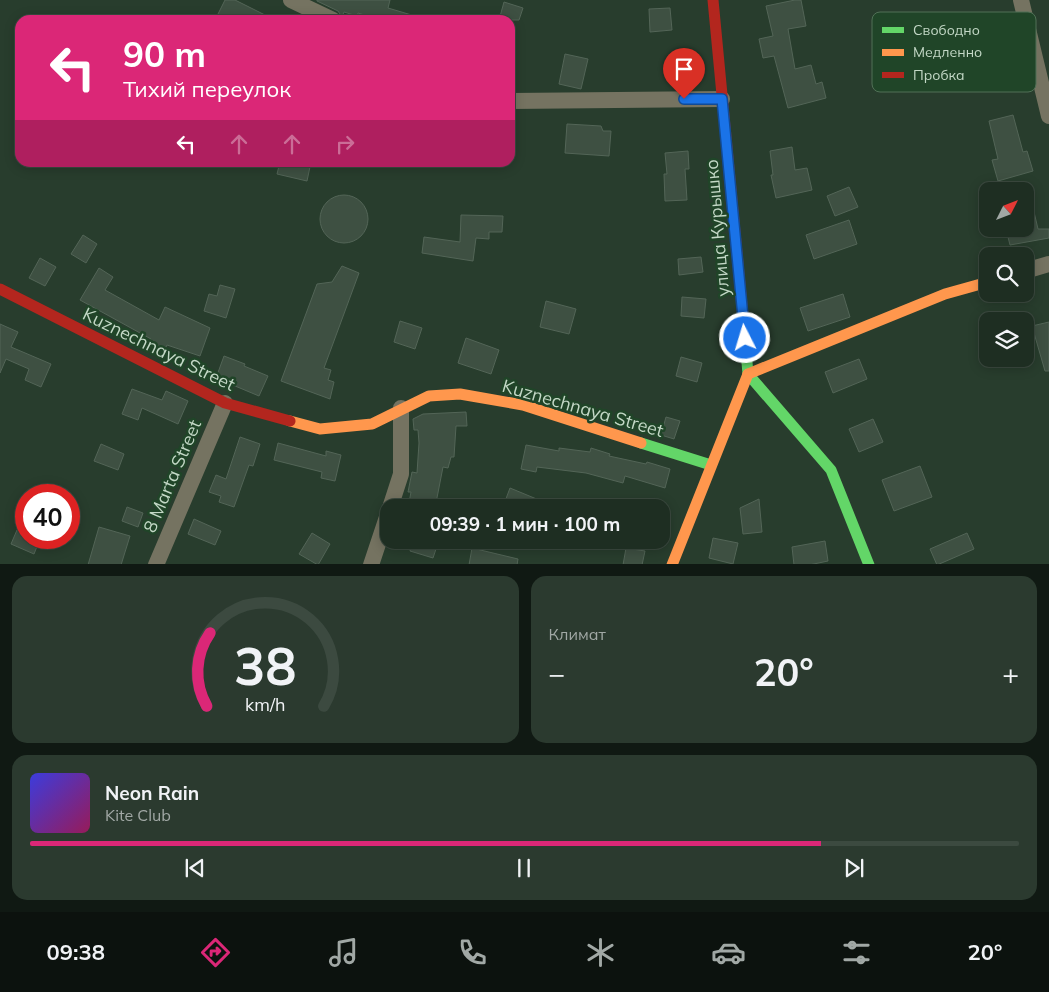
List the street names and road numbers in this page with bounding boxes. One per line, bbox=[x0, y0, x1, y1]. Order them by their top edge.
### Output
street label: улица Курышко bbox=[700, 159, 734, 297]
street label: Kuznechnaya Street bbox=[79, 302, 239, 396]
street label: Kuznechnaya Street bbox=[500, 374, 666, 442]
street label: 8 Marta Street bbox=[138, 416, 206, 536]

